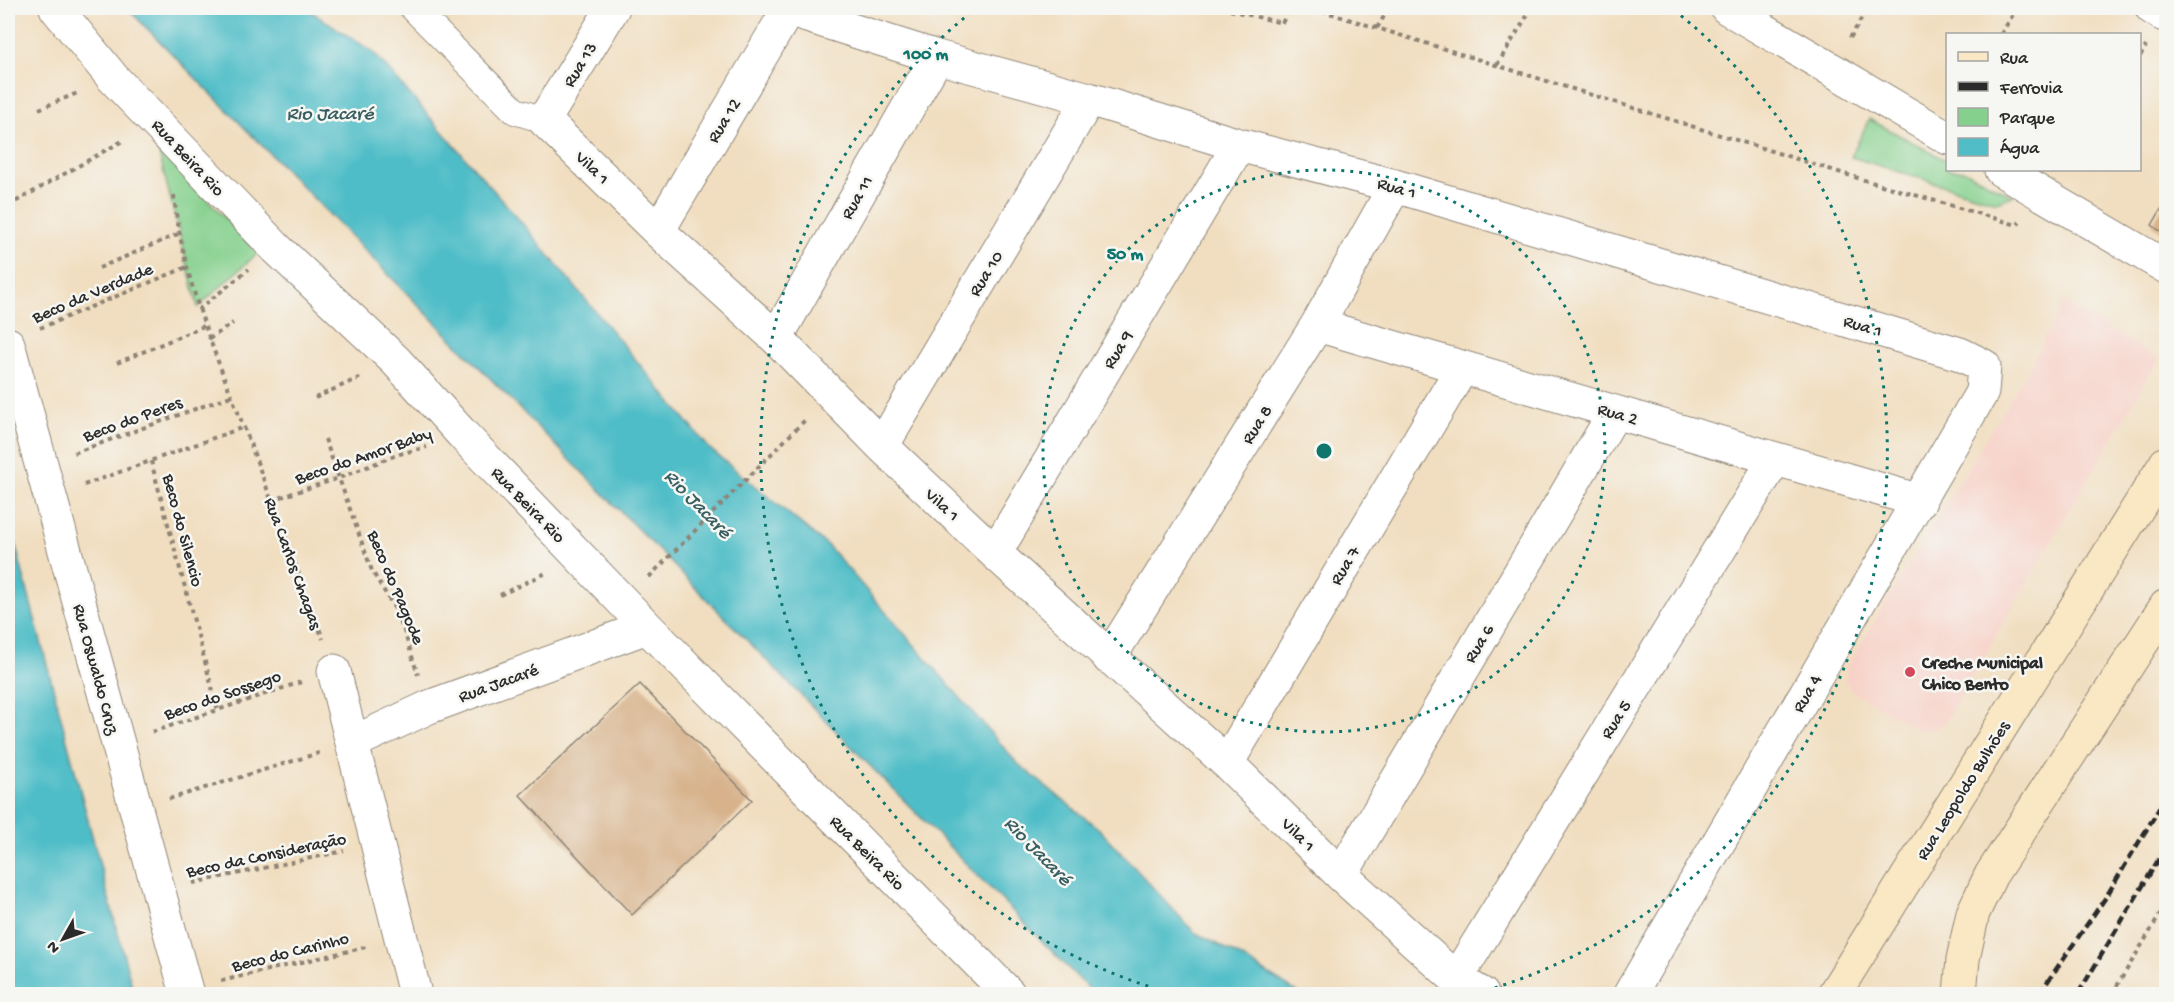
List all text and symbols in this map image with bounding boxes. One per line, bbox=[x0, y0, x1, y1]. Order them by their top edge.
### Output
legend bbox=[1946, 33, 2141, 171]
street label: Rua 13 bbox=[560, 39, 603, 92]
text: 100 m bbox=[903, 45, 949, 66]
text: Rua bbox=[2000, 49, 2029, 70]
text: Ferrovia bbox=[1999, 79, 2063, 100]
street label: Rua 12 bbox=[704, 95, 747, 147]
water label: Rio Jacaré bbox=[287, 104, 375, 127]
text: Parque bbox=[1999, 109, 2056, 130]
street label: Rua Beira Rio bbox=[146, 116, 228, 202]
text: Água bbox=[2000, 138, 2040, 160]
street label: Vila 1 bbox=[569, 147, 613, 190]
street label: Rua 11 bbox=[837, 173, 879, 224]
street label: Rua 1 bbox=[1374, 174, 1418, 205]
text: 50 m bbox=[1107, 245, 1144, 266]
street label: Rua 10 bbox=[965, 248, 1009, 301]
street label: Beco da Verdade bbox=[29, 259, 157, 330]
street label: Rua 1 bbox=[1840, 312, 1884, 343]
street label: Rua 9 bbox=[1100, 327, 1139, 373]
street label: Beco do Peres bbox=[80, 392, 187, 448]
street label: Rua 2 bbox=[1595, 400, 1640, 431]
street label: Rua 8 bbox=[1238, 402, 1278, 449]
street label: Beco do Amor Baby bbox=[292, 424, 435, 491]
centre of rings bbox=[1314, 441, 1334, 461]
street label: Rua Beira Rio bbox=[486, 463, 569, 548]
water label: Rio Jacaré bbox=[658, 466, 736, 546]
street label: Beco do Silencio bbox=[156, 471, 207, 589]
street label: Vila 1 bbox=[919, 484, 963, 527]
street label: Rua Carlos Chagas bbox=[258, 495, 326, 634]
street label: Beco do Pagode bbox=[361, 527, 428, 649]
street label: Rua 7 bbox=[1326, 543, 1366, 589]
street label: Rua Oswaldo Cruz bbox=[67, 602, 122, 738]
street label: Rua 6 bbox=[1461, 620, 1500, 667]
place label: Creche Municipal Chico Bento bbox=[1921, 654, 2043, 696]
street label: Rua Jacaré bbox=[456, 660, 542, 708]
marker: Creche Municipal Chico Bento bbox=[1903, 665, 1917, 679]
street label: Beco do Sossego bbox=[161, 667, 284, 727]
street label: Rua 4 bbox=[1789, 671, 1828, 717]
street label: Rua 5 bbox=[1597, 697, 1637, 744]
street label: Rua Leopoldo Bulhões bbox=[1913, 717, 2016, 865]
street label: Rua Beira Rio bbox=[824, 812, 908, 896]
water label: Rio Jacaré bbox=[998, 813, 1076, 893]
street label: Vila 1 bbox=[1275, 814, 1319, 857]
street label: Beco da Consideração bbox=[184, 829, 348, 884]
north arrow bbox=[33, 909, 93, 969]
street label: Beco do Carinho bbox=[229, 929, 351, 978]
text: N bbox=[43, 936, 65, 957]

